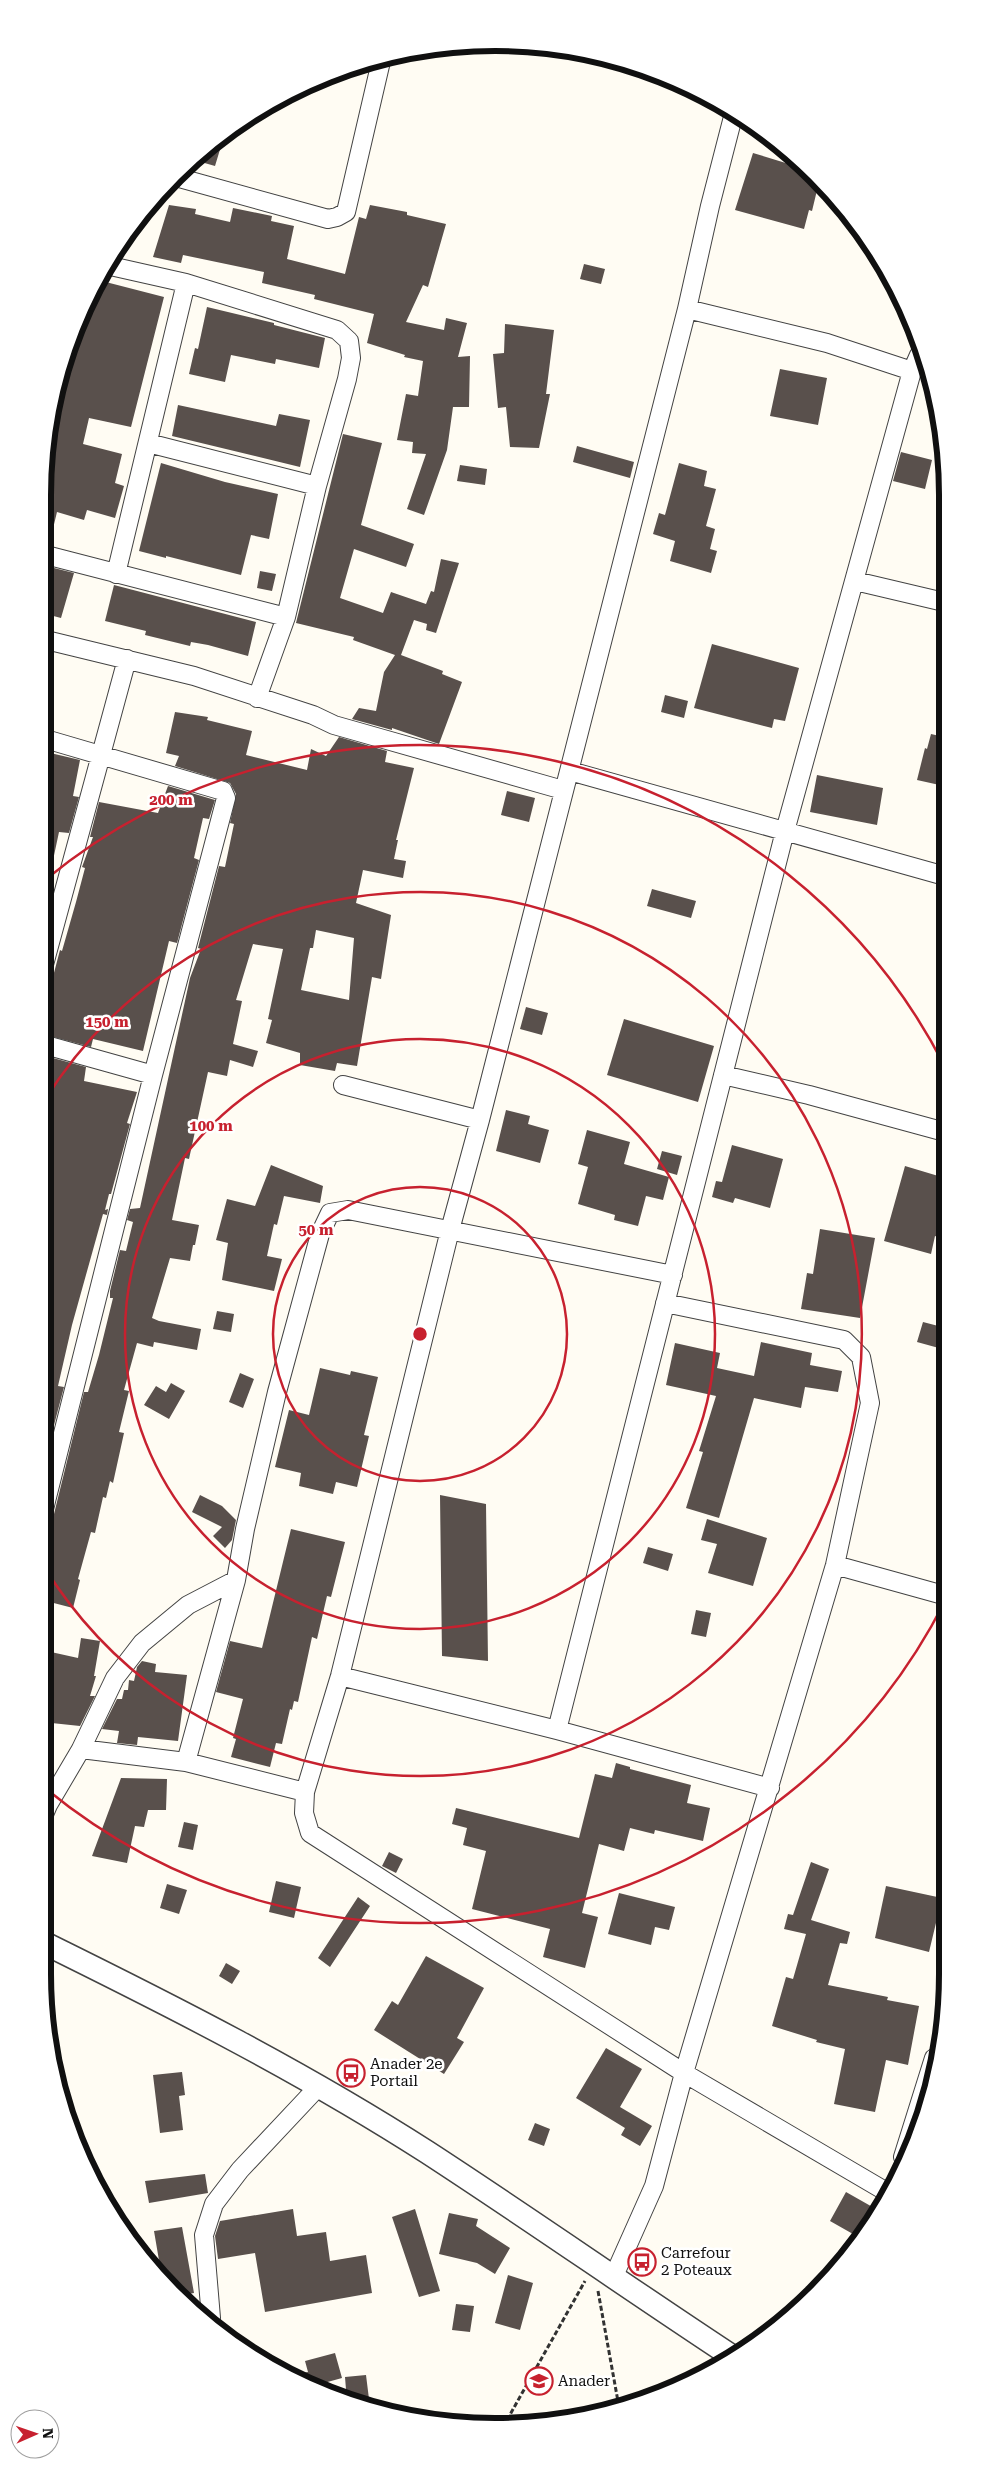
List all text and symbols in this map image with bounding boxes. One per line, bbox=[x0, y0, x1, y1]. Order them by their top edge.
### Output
text: 200 m bbox=[149, 791, 193, 809]
text: 150 m bbox=[85, 1013, 129, 1031]
text: 100 m bbox=[189, 1117, 233, 1135]
text: 50 m bbox=[298, 1221, 334, 1239]
centre of rings bbox=[411, 1325, 429, 1343]
place label: Anader 2e Portail bbox=[370, 2055, 443, 2090]
bus stop icon: Anader 2e Portail bbox=[336, 2058, 366, 2088]
place label: Carrefour 2 Poteaux bbox=[661, 2244, 732, 2279]
bus stop icon: Carrefour 2 Poteaux bbox=[627, 2247, 657, 2277]
school or university icon: Anader bbox=[524, 2366, 554, 2396]
place label: Anader bbox=[558, 2372, 610, 2390]
north arrow bbox=[10, 2409, 60, 2459]
text: N bbox=[40, 2428, 56, 2439]

